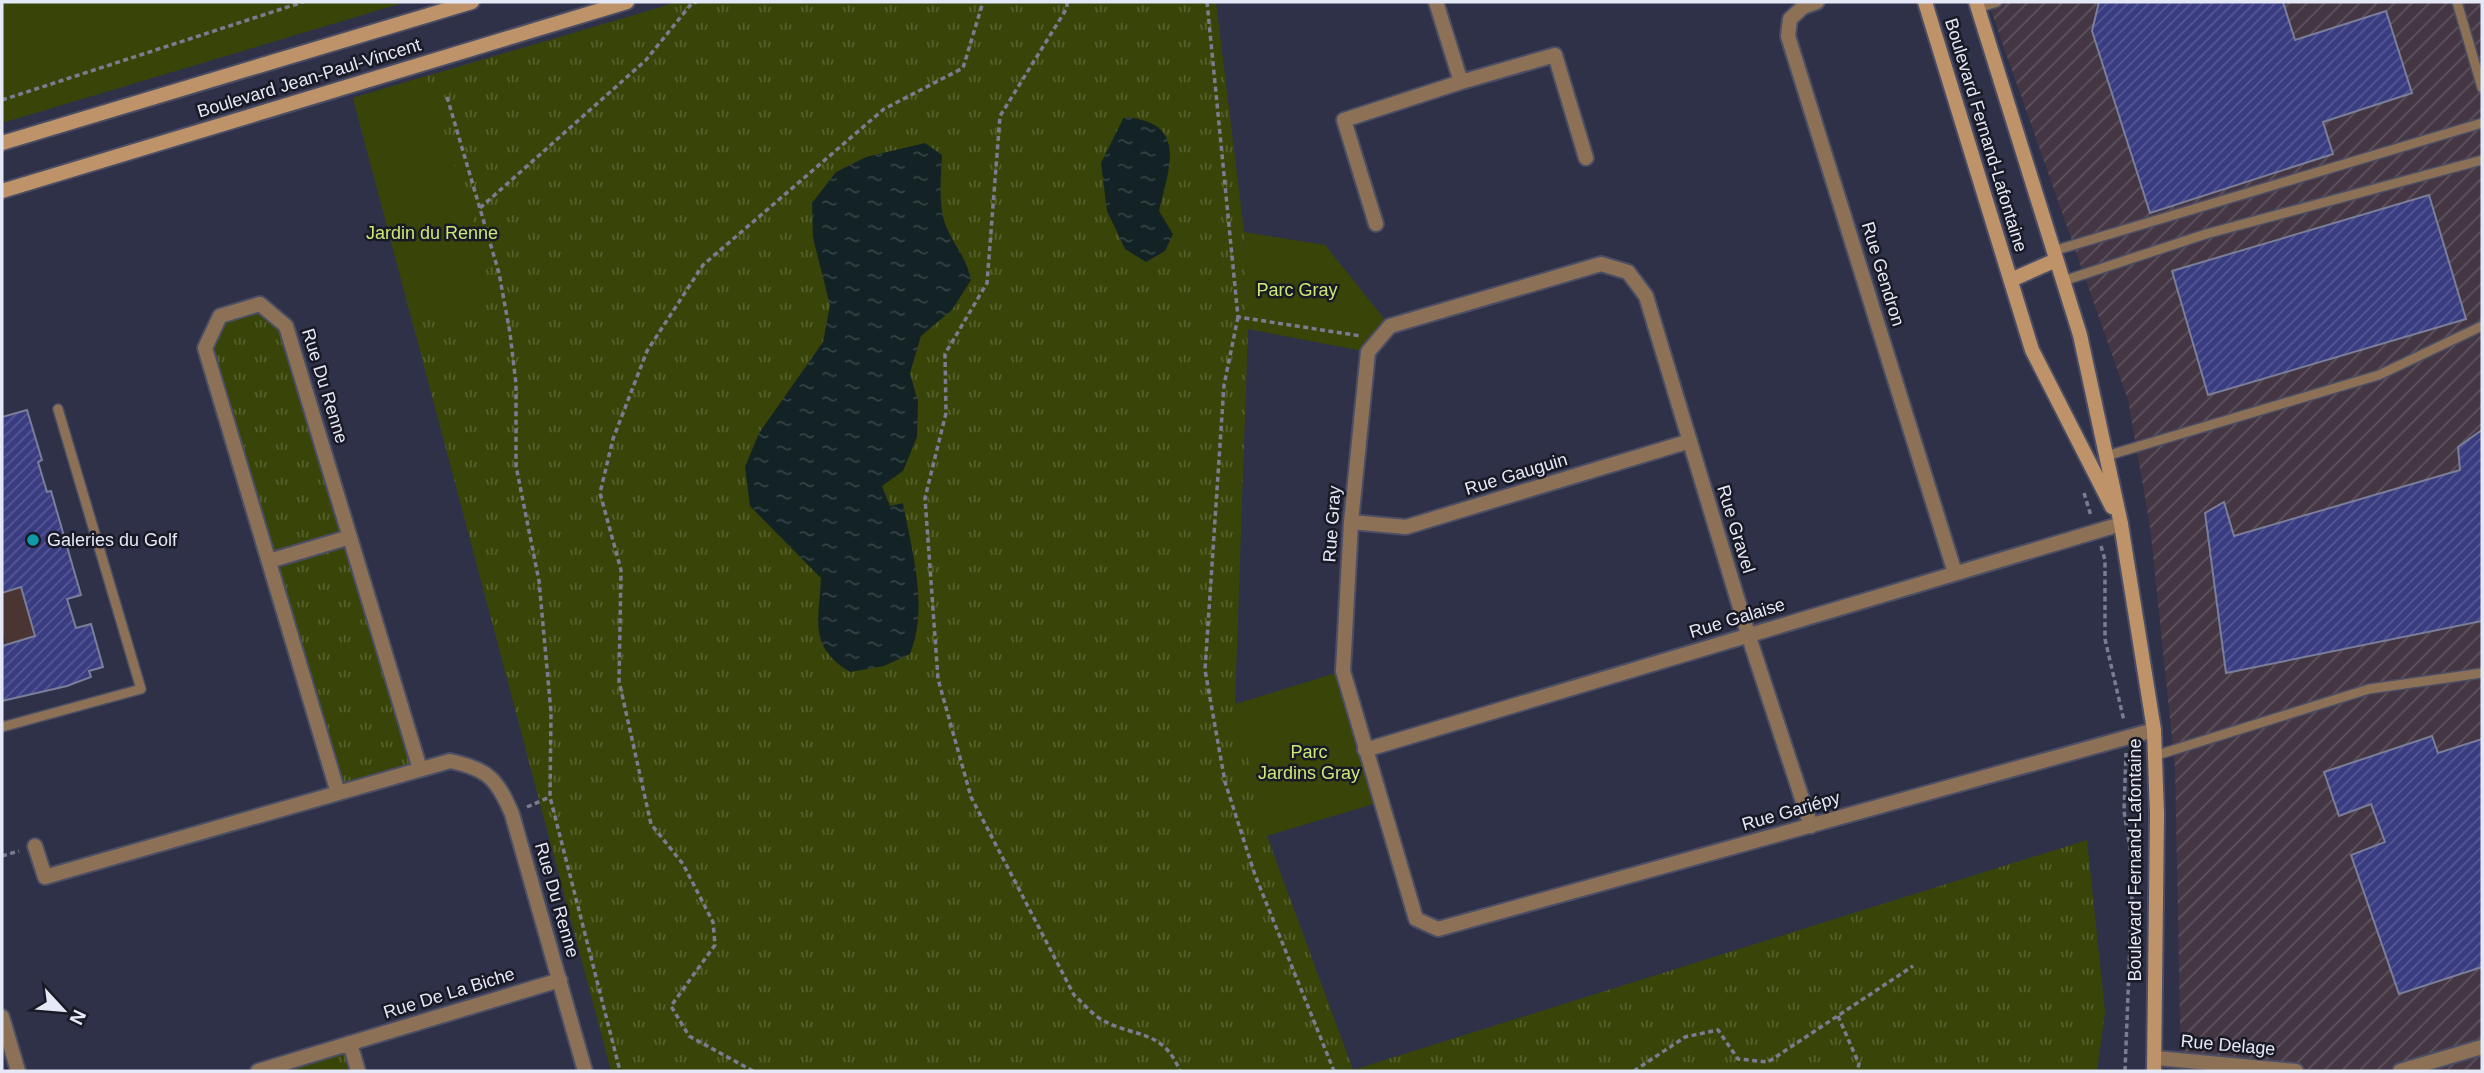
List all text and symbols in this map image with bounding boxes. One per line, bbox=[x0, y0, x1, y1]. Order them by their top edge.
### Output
street label: Boulevard Fernand-Lafontaine bbox=[1941, 16, 2031, 254]
street label: Boulevard Jean-Paul-Vincent bbox=[195, 34, 423, 122]
street label: Rue Gendron bbox=[1858, 219, 1908, 329]
park label: Jardin du Renne bbox=[366, 223, 498, 243]
park label: Parc Gray bbox=[1256, 280, 1338, 300]
street label: Rue Du Renne bbox=[298, 326, 352, 446]
street label: Rue Gauguin bbox=[1462, 449, 1570, 499]
street label: Rue Gravel bbox=[1713, 483, 1759, 575]
street label: Rue Gray bbox=[1319, 485, 1345, 563]
place label: Galeries du Golf bbox=[47, 530, 178, 550]
marker: Galeries du Golf bbox=[25, 532, 41, 548]
street label: Rue Galaise bbox=[1687, 594, 1787, 642]
street label: Boulevard Fernand-Lafontaine bbox=[2125, 738, 2145, 982]
park label: Parc Jardins Gray bbox=[1258, 742, 1360, 783]
street label: Rue Gariépy bbox=[1740, 787, 1842, 835]
street label: Rue Du Renne bbox=[531, 840, 583, 960]
street label: Rue De La Biche bbox=[381, 964, 517, 1022]
north arrow bbox=[28, 975, 98, 1045]
text: N bbox=[65, 1006, 90, 1028]
street label: Rue Delage bbox=[2180, 1031, 2276, 1059]

